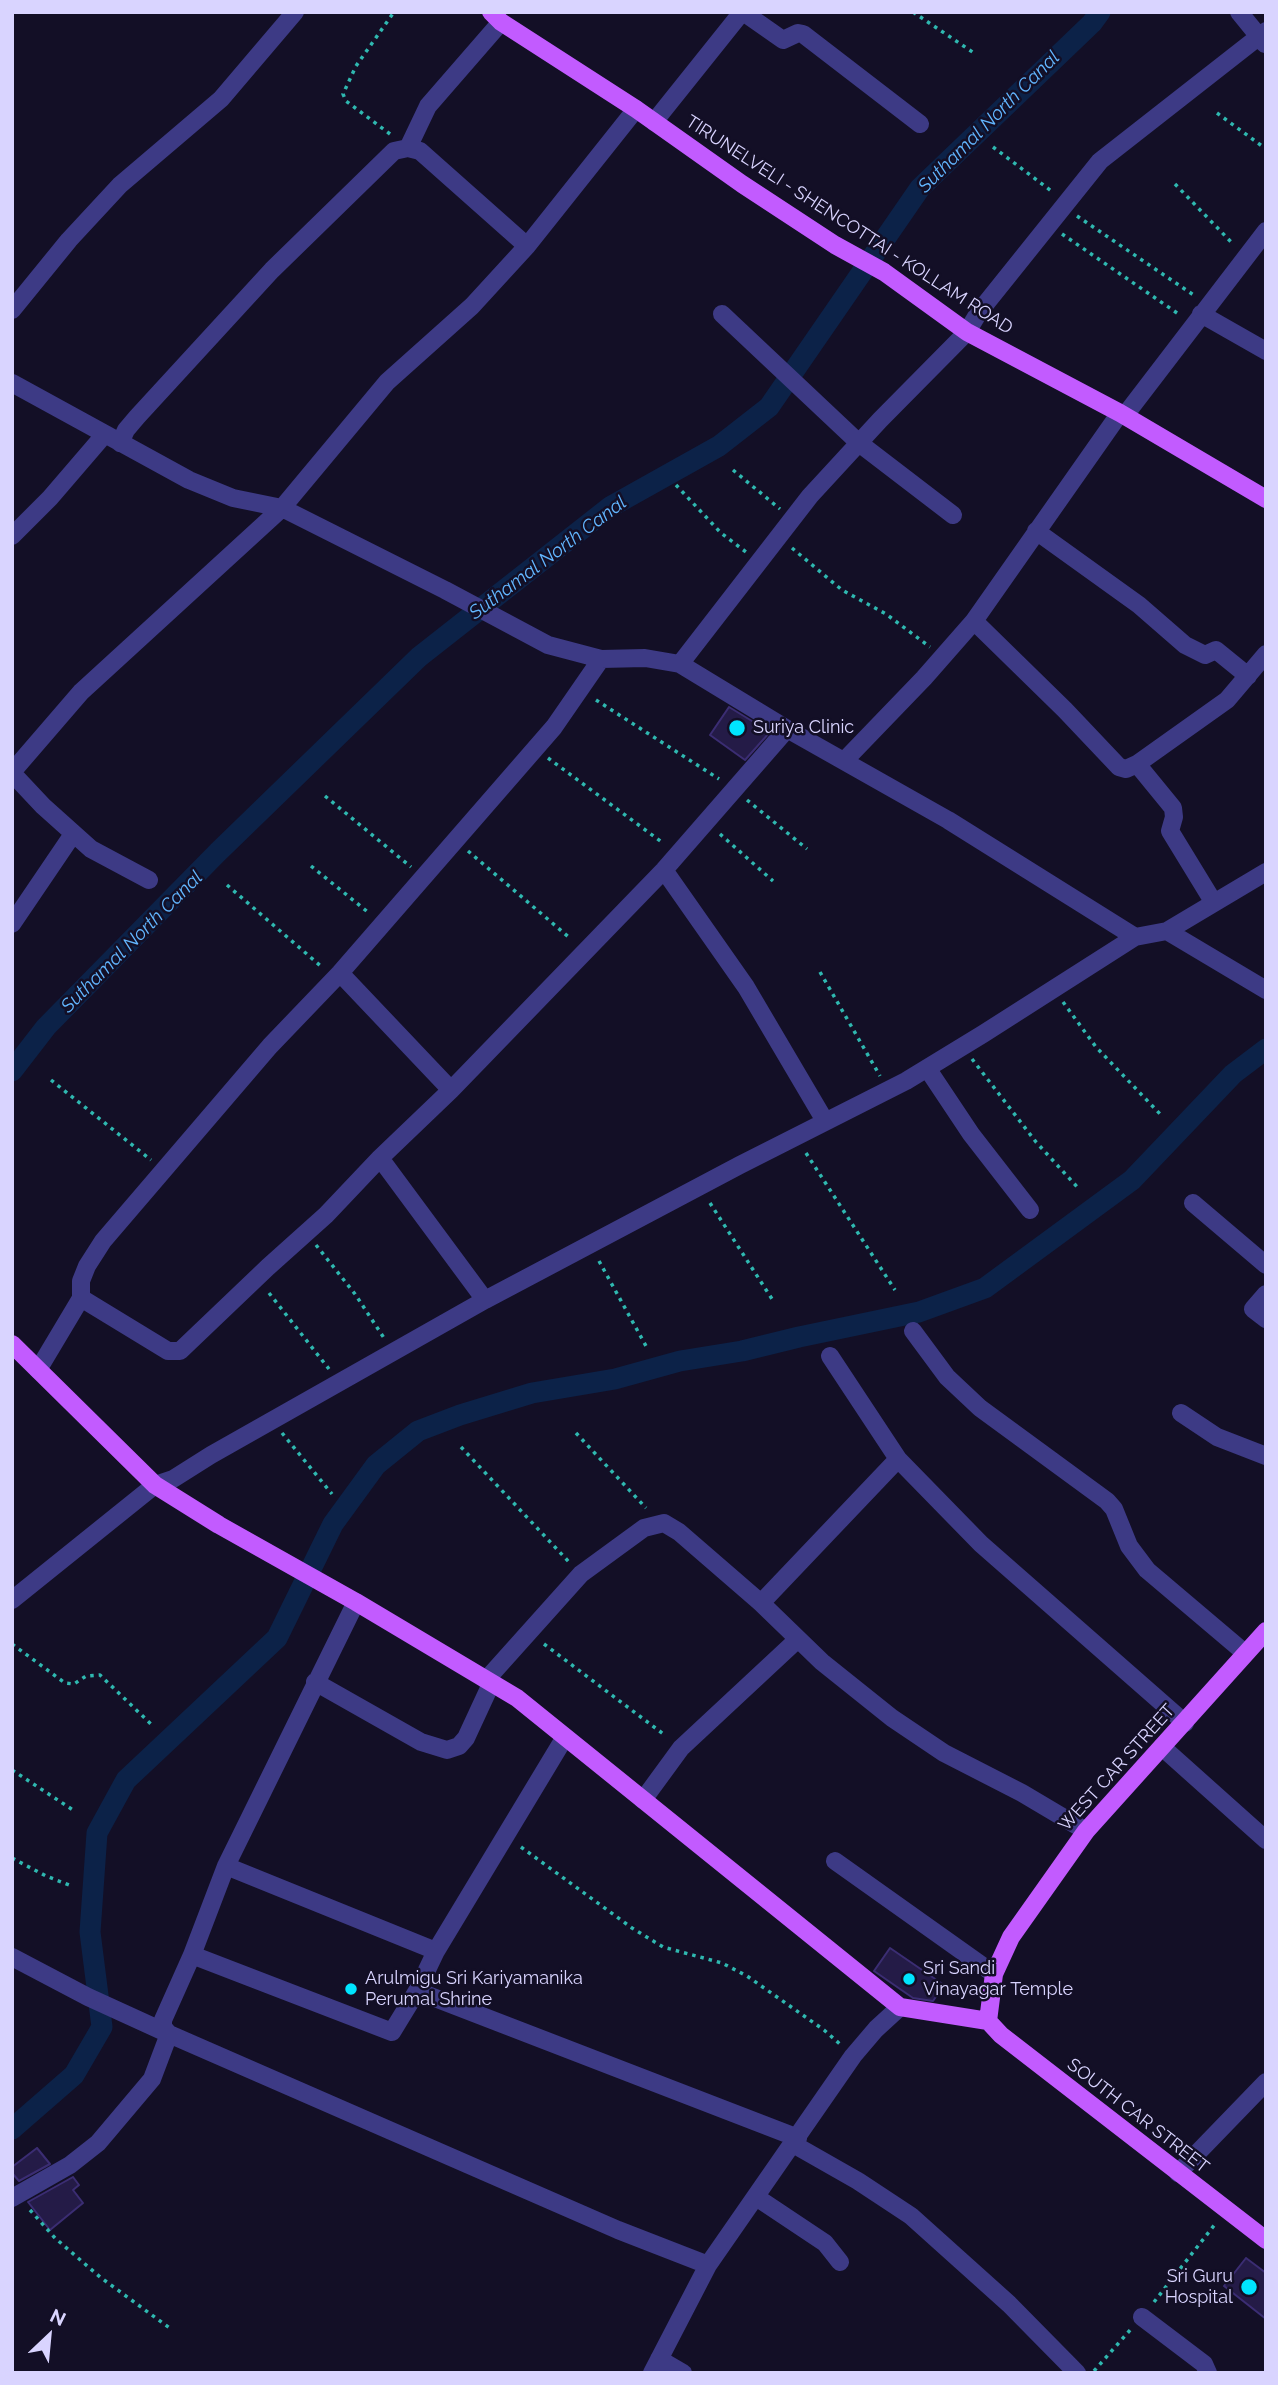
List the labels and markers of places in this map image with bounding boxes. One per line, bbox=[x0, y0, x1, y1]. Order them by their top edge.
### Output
place label: Suriya Clinic bbox=[753, 717, 854, 739]
marker: Suriya Clinic bbox=[727, 718, 747, 738]
place label: Sri Sandi Vinayagar Temple bbox=[923, 1958, 1073, 2000]
place label: Arulmigu Sri Kariyamanika Perumal Shrine bbox=[365, 1968, 583, 2010]
marker: Sri Sandi Vinayagar Temple bbox=[901, 1971, 917, 1987]
marker: Arulmigu Sri Kariyamanika Perumal Shrine bbox=[343, 1981, 359, 1997]
place label: Sri Guru Hospital bbox=[1165, 2266, 1233, 2308]
marker: Sri Guru Hospital bbox=[1239, 2277, 1259, 2297]

